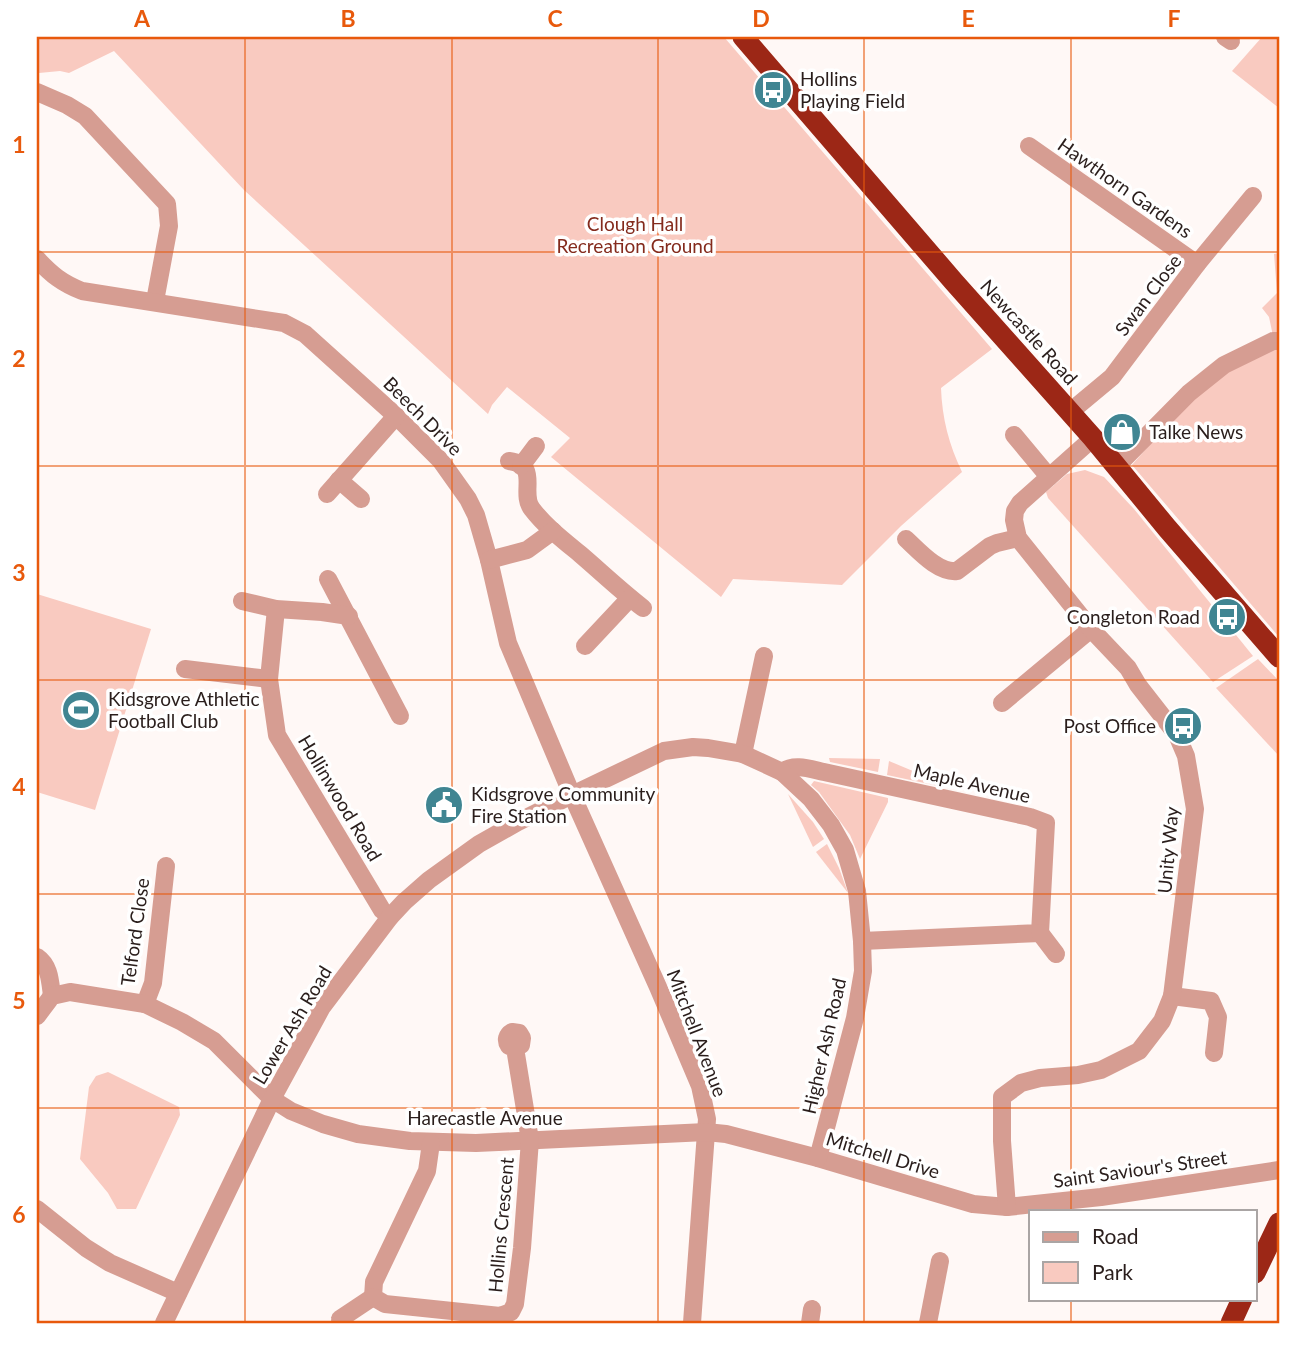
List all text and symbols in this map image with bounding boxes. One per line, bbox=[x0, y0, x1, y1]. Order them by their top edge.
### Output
text: A bbox=[133, 4, 151, 32]
text: B bbox=[340, 4, 356, 32]
text: C bbox=[547, 4, 563, 32]
text: D bbox=[752, 4, 770, 32]
text: E bbox=[961, 4, 975, 32]
text: F bbox=[1167, 4, 1181, 32]
place label: Hollins Playing Field bbox=[800, 67, 905, 112]
bus stop icon: Hollins Playing Field bbox=[752, 69, 794, 111]
text: 1 bbox=[12, 130, 26, 158]
street label: Hawthorn Gardens bbox=[1054, 133, 1197, 242]
park label: Clough Hall Recreation Ground bbox=[556, 212, 714, 257]
street label: Swan Close bbox=[1110, 249, 1186, 340]
street label: Newcastle Road bbox=[976, 274, 1083, 389]
text: 2 bbox=[12, 344, 26, 372]
street label: Beech Drive bbox=[379, 371, 468, 460]
shop icon: Talke News bbox=[1101, 411, 1143, 453]
place label: Talke News bbox=[1149, 420, 1243, 443]
text: 3 bbox=[12, 558, 26, 586]
bus stop icon: Congleton Road bbox=[1206, 596, 1248, 638]
place label: Congleton Road bbox=[1067, 605, 1200, 628]
place label: Kidsgrove Athletic Football Club bbox=[108, 687, 260, 732]
sports icon: Kidsgrove Athletic Football Club bbox=[60, 689, 102, 731]
bus stop icon: Post Office bbox=[1162, 705, 1204, 747]
place label: Post Office bbox=[1063, 714, 1156, 737]
street label: Hollinwood Road bbox=[294, 731, 387, 865]
street label: Maple Avenue bbox=[912, 758, 1033, 807]
text: 4 bbox=[12, 772, 26, 800]
place label: Kidsgrove Community Fire Station bbox=[471, 782, 655, 827]
public building icon: Kidsgrove Community Fire Station bbox=[423, 784, 465, 826]
street label: Unity Way bbox=[1152, 805, 1183, 894]
street label: Telford Close bbox=[116, 876, 153, 987]
street label: Lower Ash Road bbox=[247, 961, 336, 1088]
street label: Mitchell Avenue bbox=[663, 966, 732, 1100]
street label: Higher Ash Road bbox=[797, 976, 850, 1116]
text: 5 bbox=[12, 986, 26, 1014]
street label: Harecastle Avenue bbox=[407, 1106, 563, 1129]
street label: Mitchell Drive bbox=[824, 1126, 943, 1183]
street label: Saint Saviour's Street bbox=[1052, 1145, 1228, 1192]
street label: Hollins Crescent bbox=[483, 1156, 518, 1294]
text: 6 bbox=[12, 1200, 26, 1228]
legend bbox=[1029, 1210, 1256, 1300]
text: Road bbox=[1092, 1223, 1139, 1248]
text: Park bbox=[1092, 1259, 1133, 1284]

